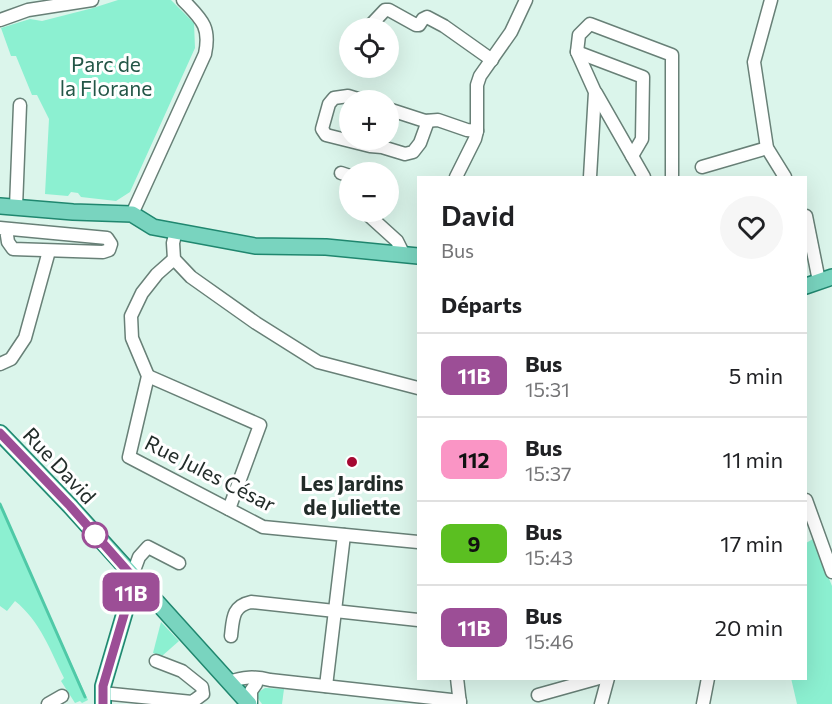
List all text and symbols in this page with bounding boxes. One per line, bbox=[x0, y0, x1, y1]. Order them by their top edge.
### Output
map controls bbox=[339, 18, 399, 222]
button: locate bbox=[339, 18, 399, 78]
park label: Parc de la Florane bbox=[60, 51, 152, 100]
button: + bbox=[339, 90, 399, 150]
button: − bbox=[339, 162, 399, 222]
button: heart bbox=[720, 196, 783, 259]
text: David bbox=[441, 198, 515, 232]
text: Bus bbox=[441, 238, 474, 262]
text: Départs bbox=[441, 291, 522, 318]
text: Bus bbox=[525, 350, 562, 377]
text: 5 min bbox=[729, 362, 783, 389]
text: 11B bbox=[458, 363, 490, 388]
text: 15:31 bbox=[525, 377, 570, 401]
street label: Rue David bbox=[18, 422, 102, 508]
street label: Rue Jules César bbox=[141, 429, 280, 516]
text: Bus bbox=[525, 434, 562, 461]
text: 11 min bbox=[723, 446, 783, 473]
text: 112 bbox=[459, 447, 489, 472]
marker: Les Jardins de Juliette bbox=[345, 455, 359, 469]
text: 15:37 bbox=[525, 461, 572, 485]
place label: Les Jardins de Juliette bbox=[300, 470, 404, 519]
text: Bus bbox=[525, 518, 562, 545]
unlabelled marker bbox=[82, 522, 108, 548]
text: 17 min bbox=[720, 530, 783, 557]
text: 9 bbox=[468, 531, 480, 556]
text: 15:43 bbox=[525, 545, 573, 569]
line badge: 11B bbox=[96, 572, 166, 612]
text: 11B bbox=[115, 580, 147, 605]
text: Bus bbox=[525, 602, 562, 629]
text: 20 min bbox=[715, 614, 783, 641]
text: 11B bbox=[458, 615, 490, 640]
text: 15:46 bbox=[525, 629, 574, 653]

